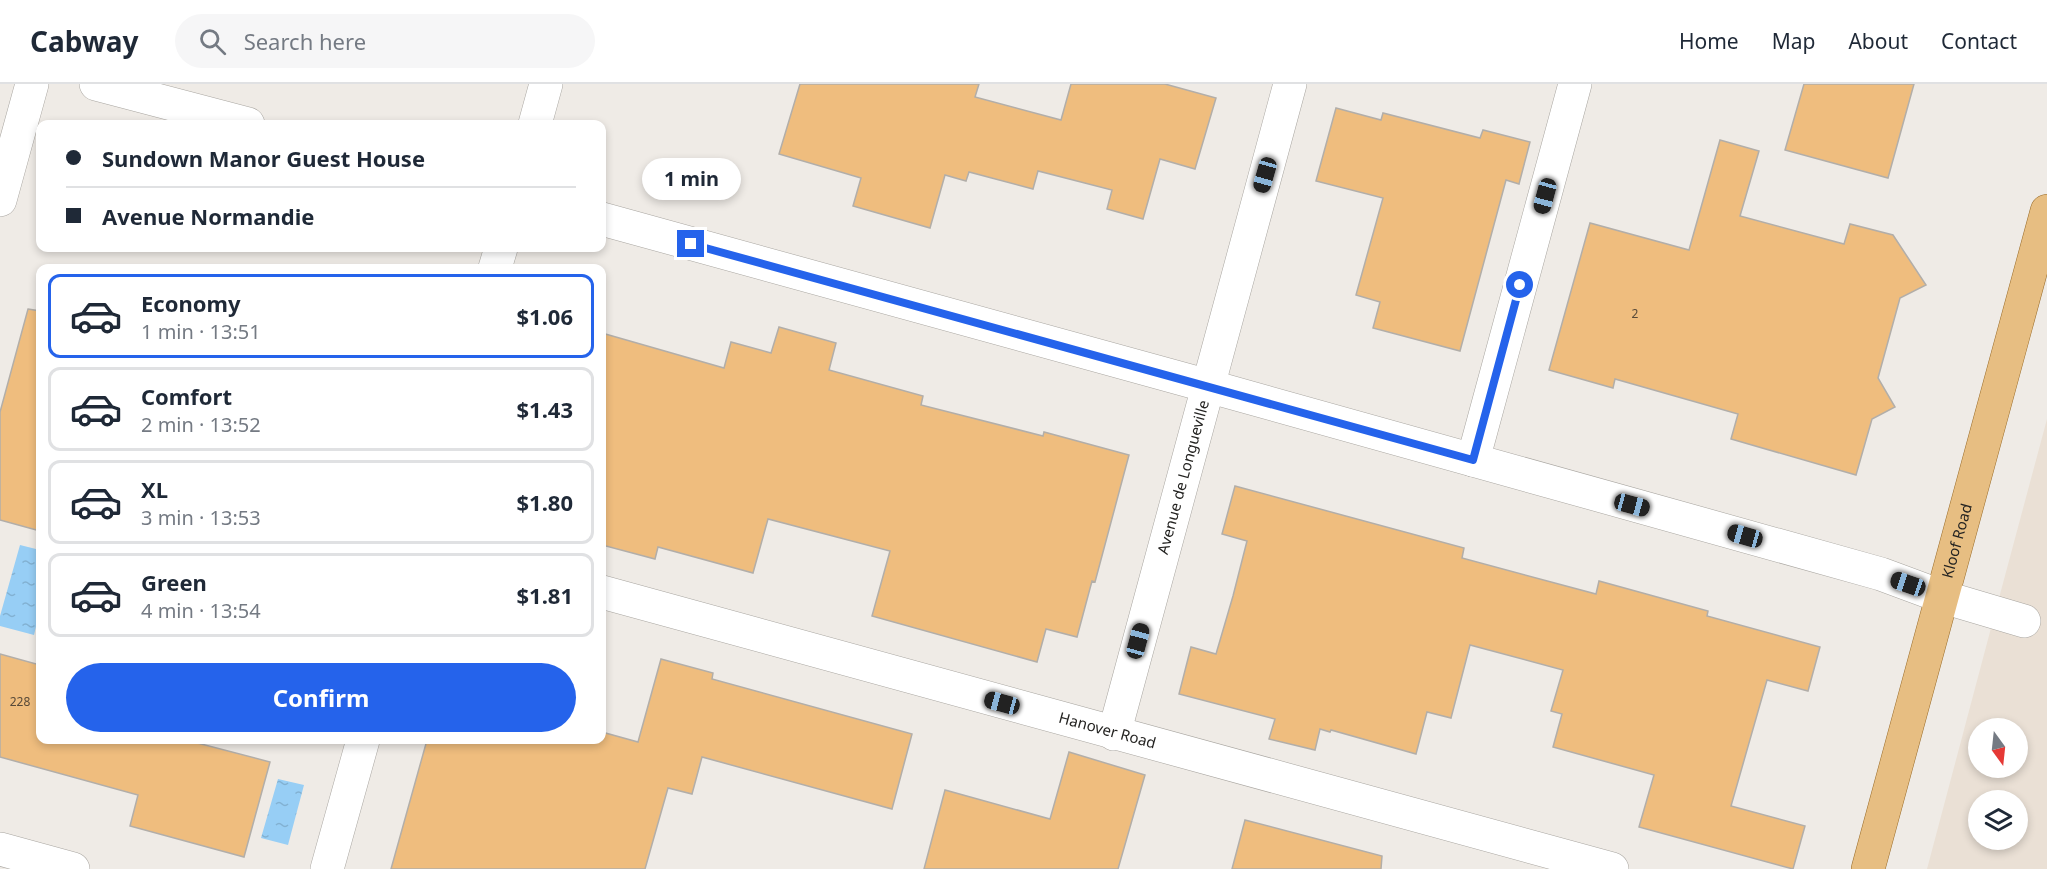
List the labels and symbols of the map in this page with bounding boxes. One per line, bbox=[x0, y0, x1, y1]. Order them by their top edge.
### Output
car bbox=[1251, 155, 1279, 195]
callout: 1 min bbox=[642, 157, 740, 199]
car bbox=[1532, 176, 1558, 216]
route end bbox=[677, 230, 704, 257]
route start bbox=[1506, 271, 1533, 298]
house number: 2 bbox=[1632, 305, 1639, 322]
street label: Avenue de Longueville bbox=[1152, 398, 1213, 556]
car bbox=[1612, 492, 1652, 518]
street label: Kloof Road bbox=[1937, 501, 1976, 580]
car bbox=[1725, 522, 1765, 550]
car bbox=[1888, 570, 1928, 598]
car bbox=[1125, 621, 1151, 661]
car bbox=[982, 690, 1022, 716]
house number: 228 bbox=[10, 693, 30, 710]
street label: Hanover Road bbox=[1057, 707, 1158, 752]
north arrow bbox=[1968, 718, 2028, 778]

